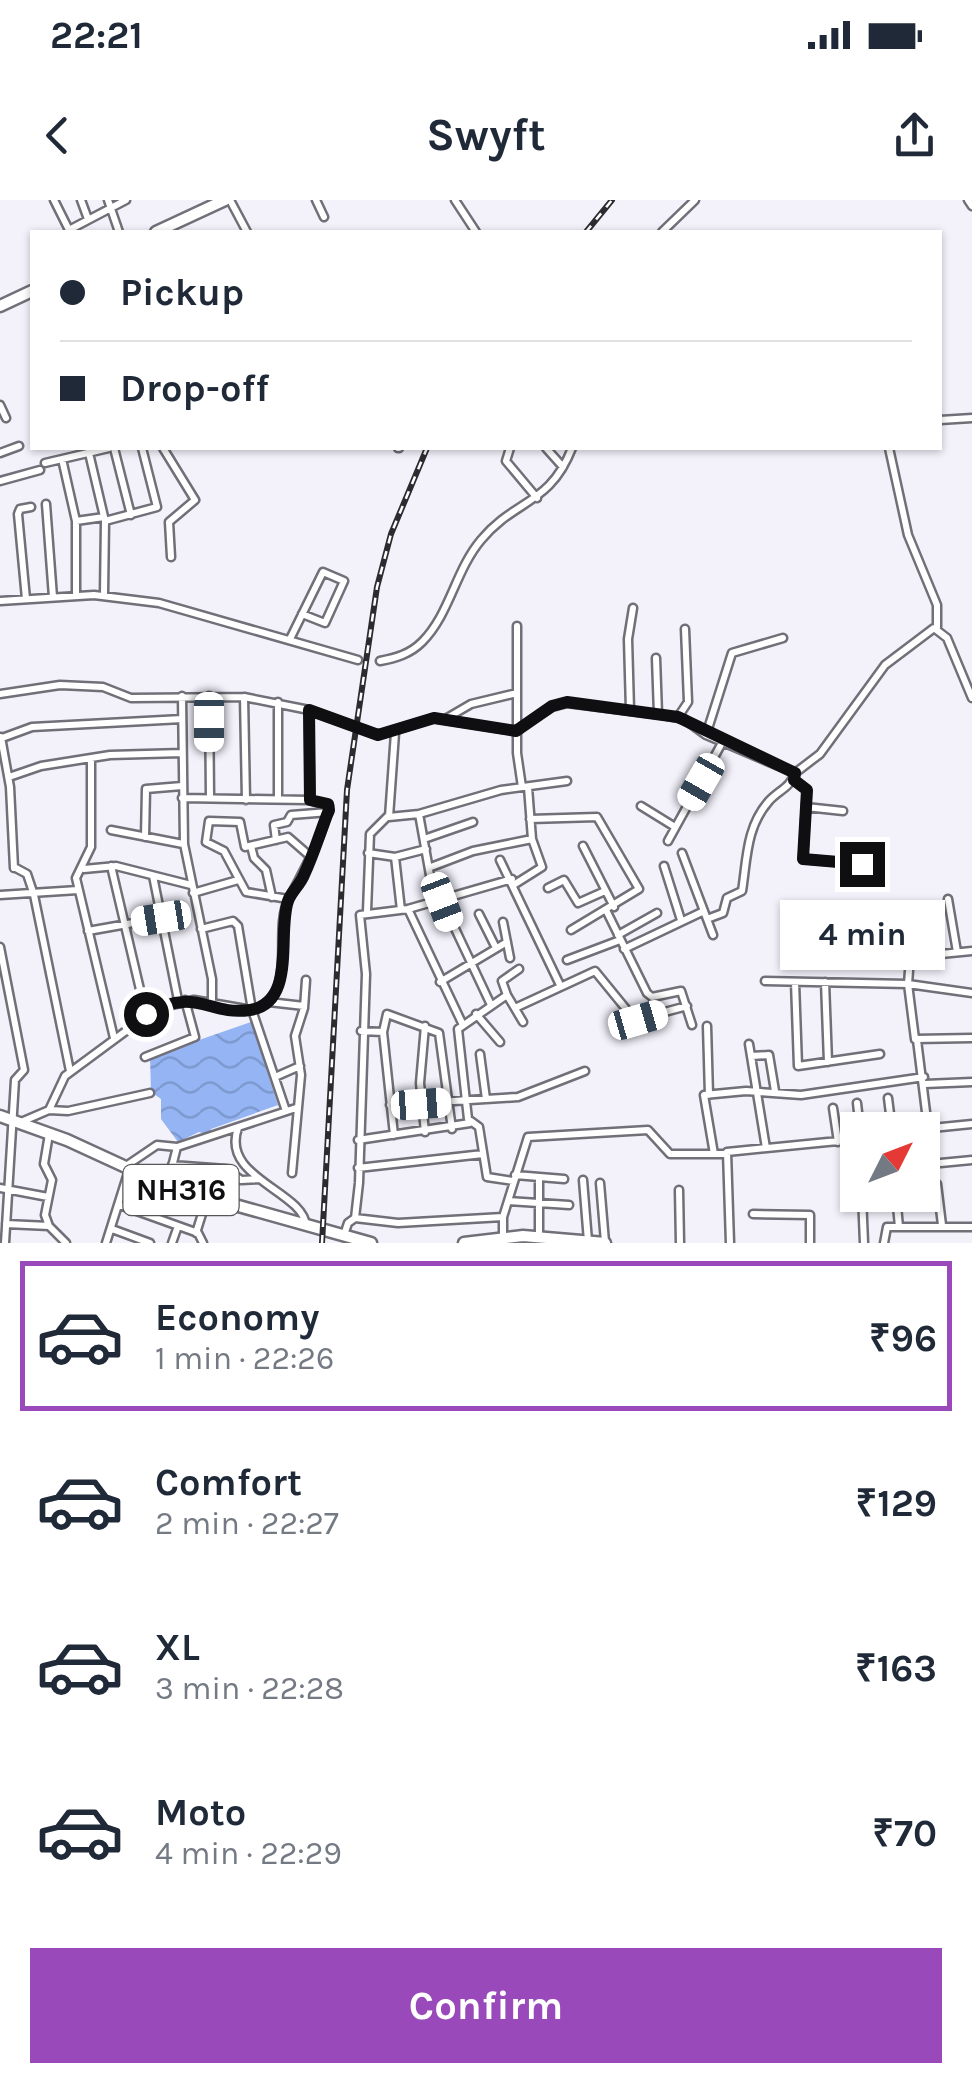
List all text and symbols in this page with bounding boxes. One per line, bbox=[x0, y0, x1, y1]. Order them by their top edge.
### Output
text: 22:21 bbox=[50, 13, 143, 58]
icon: back bbox=[30, 108, 85, 163]
icon: share bbox=[887, 108, 942, 163]
text: Swyft bbox=[426, 109, 546, 161]
text: Pickup bbox=[120, 270, 244, 315]
text: Drop-off bbox=[120, 366, 269, 411]
car bbox=[194, 692, 224, 752]
car bbox=[673, 749, 729, 815]
route end bbox=[840, 842, 885, 887]
car bbox=[417, 869, 467, 935]
car bbox=[129, 898, 193, 938]
callout: 4 min bbox=[780, 899, 944, 969]
text: 4 min bbox=[819, 916, 906, 953]
route start bbox=[124, 992, 169, 1037]
car bbox=[605, 997, 671, 1043]
car bbox=[390, 1087, 452, 1121]
north arrow bbox=[840, 1112, 940, 1212]
map controls bbox=[840, 1112, 940, 1212]
road number: NH316 bbox=[124, 1165, 238, 1215]
icon: car bbox=[35, 1291, 125, 1381]
text: Economy bbox=[155, 1295, 319, 1340]
text: ₹96 bbox=[869, 1316, 937, 1361]
text: 1 min · 22:26 bbox=[155, 1340, 334, 1377]
icon: car bbox=[35, 1456, 125, 1546]
text: Comfort bbox=[155, 1460, 302, 1505]
text: ₹129 bbox=[856, 1481, 937, 1526]
text: 2 min · 22:27 bbox=[155, 1505, 339, 1542]
icon: car bbox=[35, 1621, 125, 1711]
text: XL bbox=[155, 1625, 200, 1670]
text: ₹163 bbox=[855, 1646, 937, 1691]
text: 3 min · 22:28 bbox=[155, 1670, 344, 1707]
icon: car bbox=[35, 1786, 125, 1876]
text: Moto bbox=[155, 1790, 246, 1835]
text: ₹70 bbox=[872, 1811, 937, 1856]
text: 4 min · 22:29 bbox=[155, 1835, 342, 1872]
button: Confirm bbox=[30, 1948, 942, 2063]

